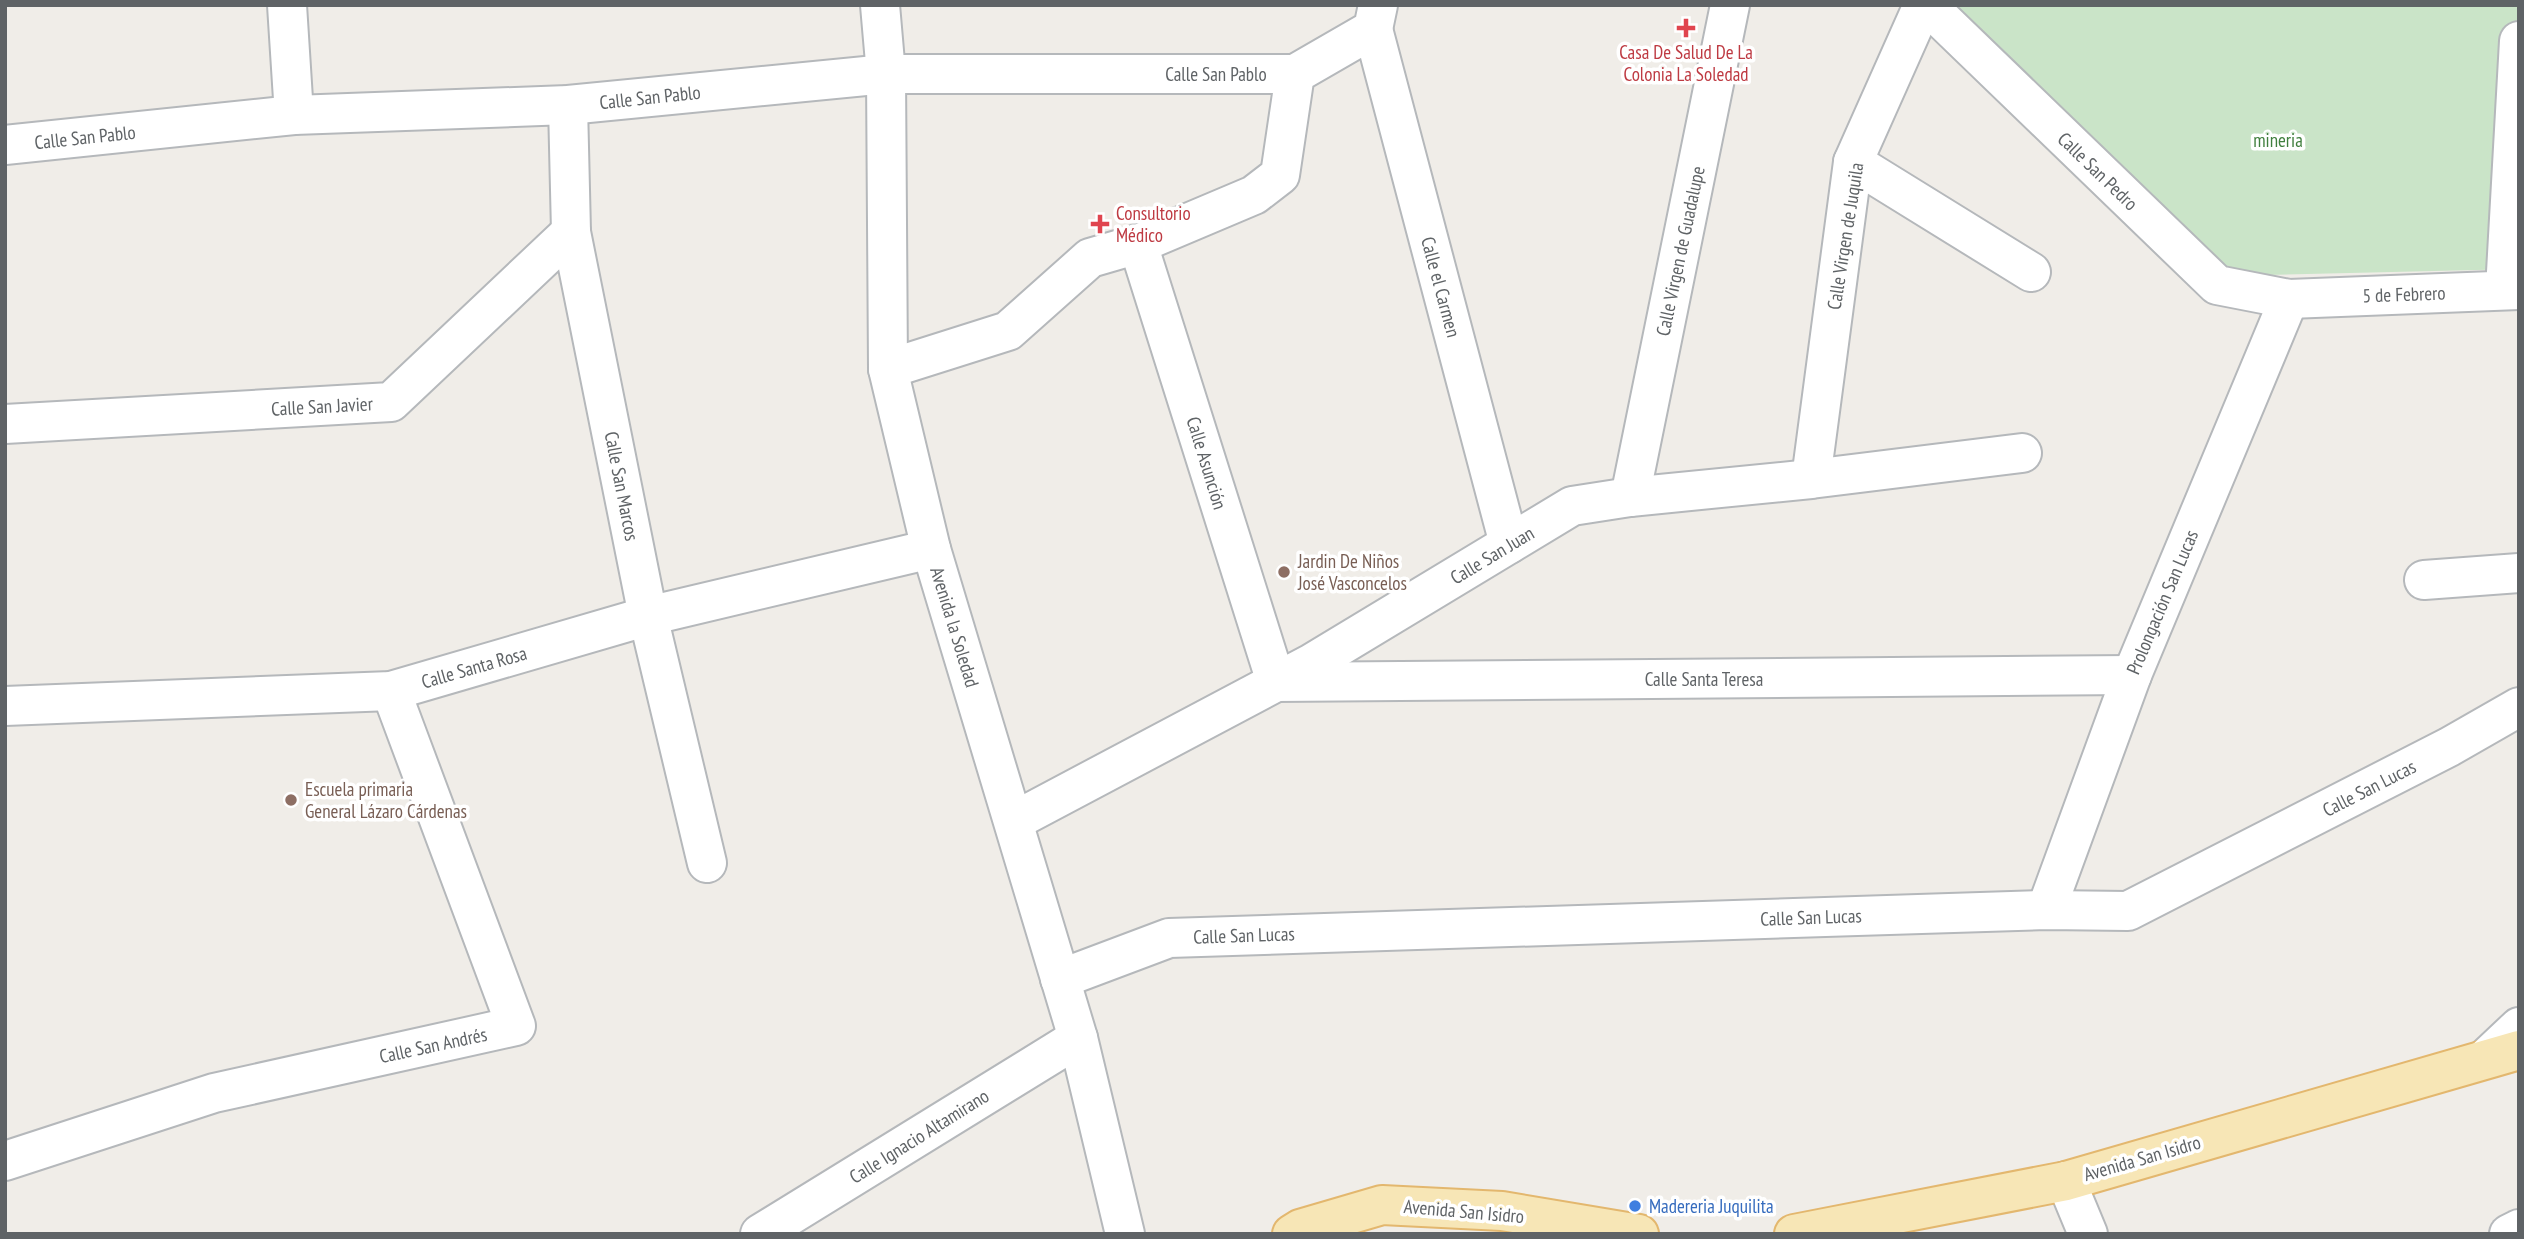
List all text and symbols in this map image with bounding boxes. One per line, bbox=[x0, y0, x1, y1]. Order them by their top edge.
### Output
marker: Casa De Salud De La Colonia La Soledad bbox=[1676, 18, 1696, 38]
place label: Casa De Salud De La Colonia La Soledad bbox=[1619, 40, 1753, 86]
street label: Calle San Pablo bbox=[1165, 62, 1267, 86]
street label: Calle San Pablo bbox=[598, 80, 702, 114]
street label: Calle San Pablo bbox=[33, 120, 137, 154]
street label: Calle San Pedro bbox=[2053, 127, 2143, 215]
park label: mineria bbox=[2253, 128, 2303, 152]
street label: Calle Virgen de Juquila bbox=[1822, 161, 1868, 311]
street label: Calle Virgen de Guadalupe bbox=[1650, 164, 1710, 338]
place label: Consultorio Médico bbox=[1116, 201, 1191, 247]
marker: Consultorio Médico bbox=[1090, 214, 1110, 234]
street label: Calle el Carmen bbox=[1416, 234, 1466, 340]
street label: 5 de Febrero bbox=[2362, 281, 2446, 307]
street label: Calle San Javier bbox=[271, 391, 374, 421]
street label: Calle Asunción bbox=[1182, 414, 1232, 512]
street label: Calle San Marcos bbox=[600, 429, 644, 543]
street label: Calle San Juan bbox=[1446, 521, 1538, 589]
street label: Prolongación San Lucas bbox=[2121, 526, 2203, 678]
place label: Jardin De Niños José Vasconcelos bbox=[1297, 549, 1407, 595]
street label: Avenida la Soledad bbox=[925, 564, 985, 690]
marker: Jardin De Niños José Vasconcelos bbox=[1276, 564, 1292, 580]
street label: Calle Santa Rosa bbox=[419, 641, 529, 693]
street label: Calle Santa Teresa bbox=[1645, 667, 1763, 691]
street label: Calle San Lucas bbox=[2318, 754, 2420, 822]
place label: Escuela primaria General Lázaro Cárdenas bbox=[305, 777, 467, 823]
marker: Escuela primaria General Lázaro Cárdenas bbox=[283, 792, 299, 808]
street label: Calle San Lucas bbox=[1760, 903, 1862, 931]
street label: Calle San Lucas bbox=[1193, 921, 1295, 949]
street label: Calle San Andrés bbox=[377, 1022, 489, 1068]
street label: Calle Ignacio Altamirano bbox=[845, 1083, 993, 1189]
street label: Avenida San Isidro bbox=[2081, 1130, 2203, 1186]
street label: Avenida San Isidro bbox=[1403, 1194, 1525, 1228]
place label: Madereria Juquilita bbox=[1649, 1194, 1774, 1218]
marker: Madereria Juquilita bbox=[1627, 1198, 1643, 1214]

